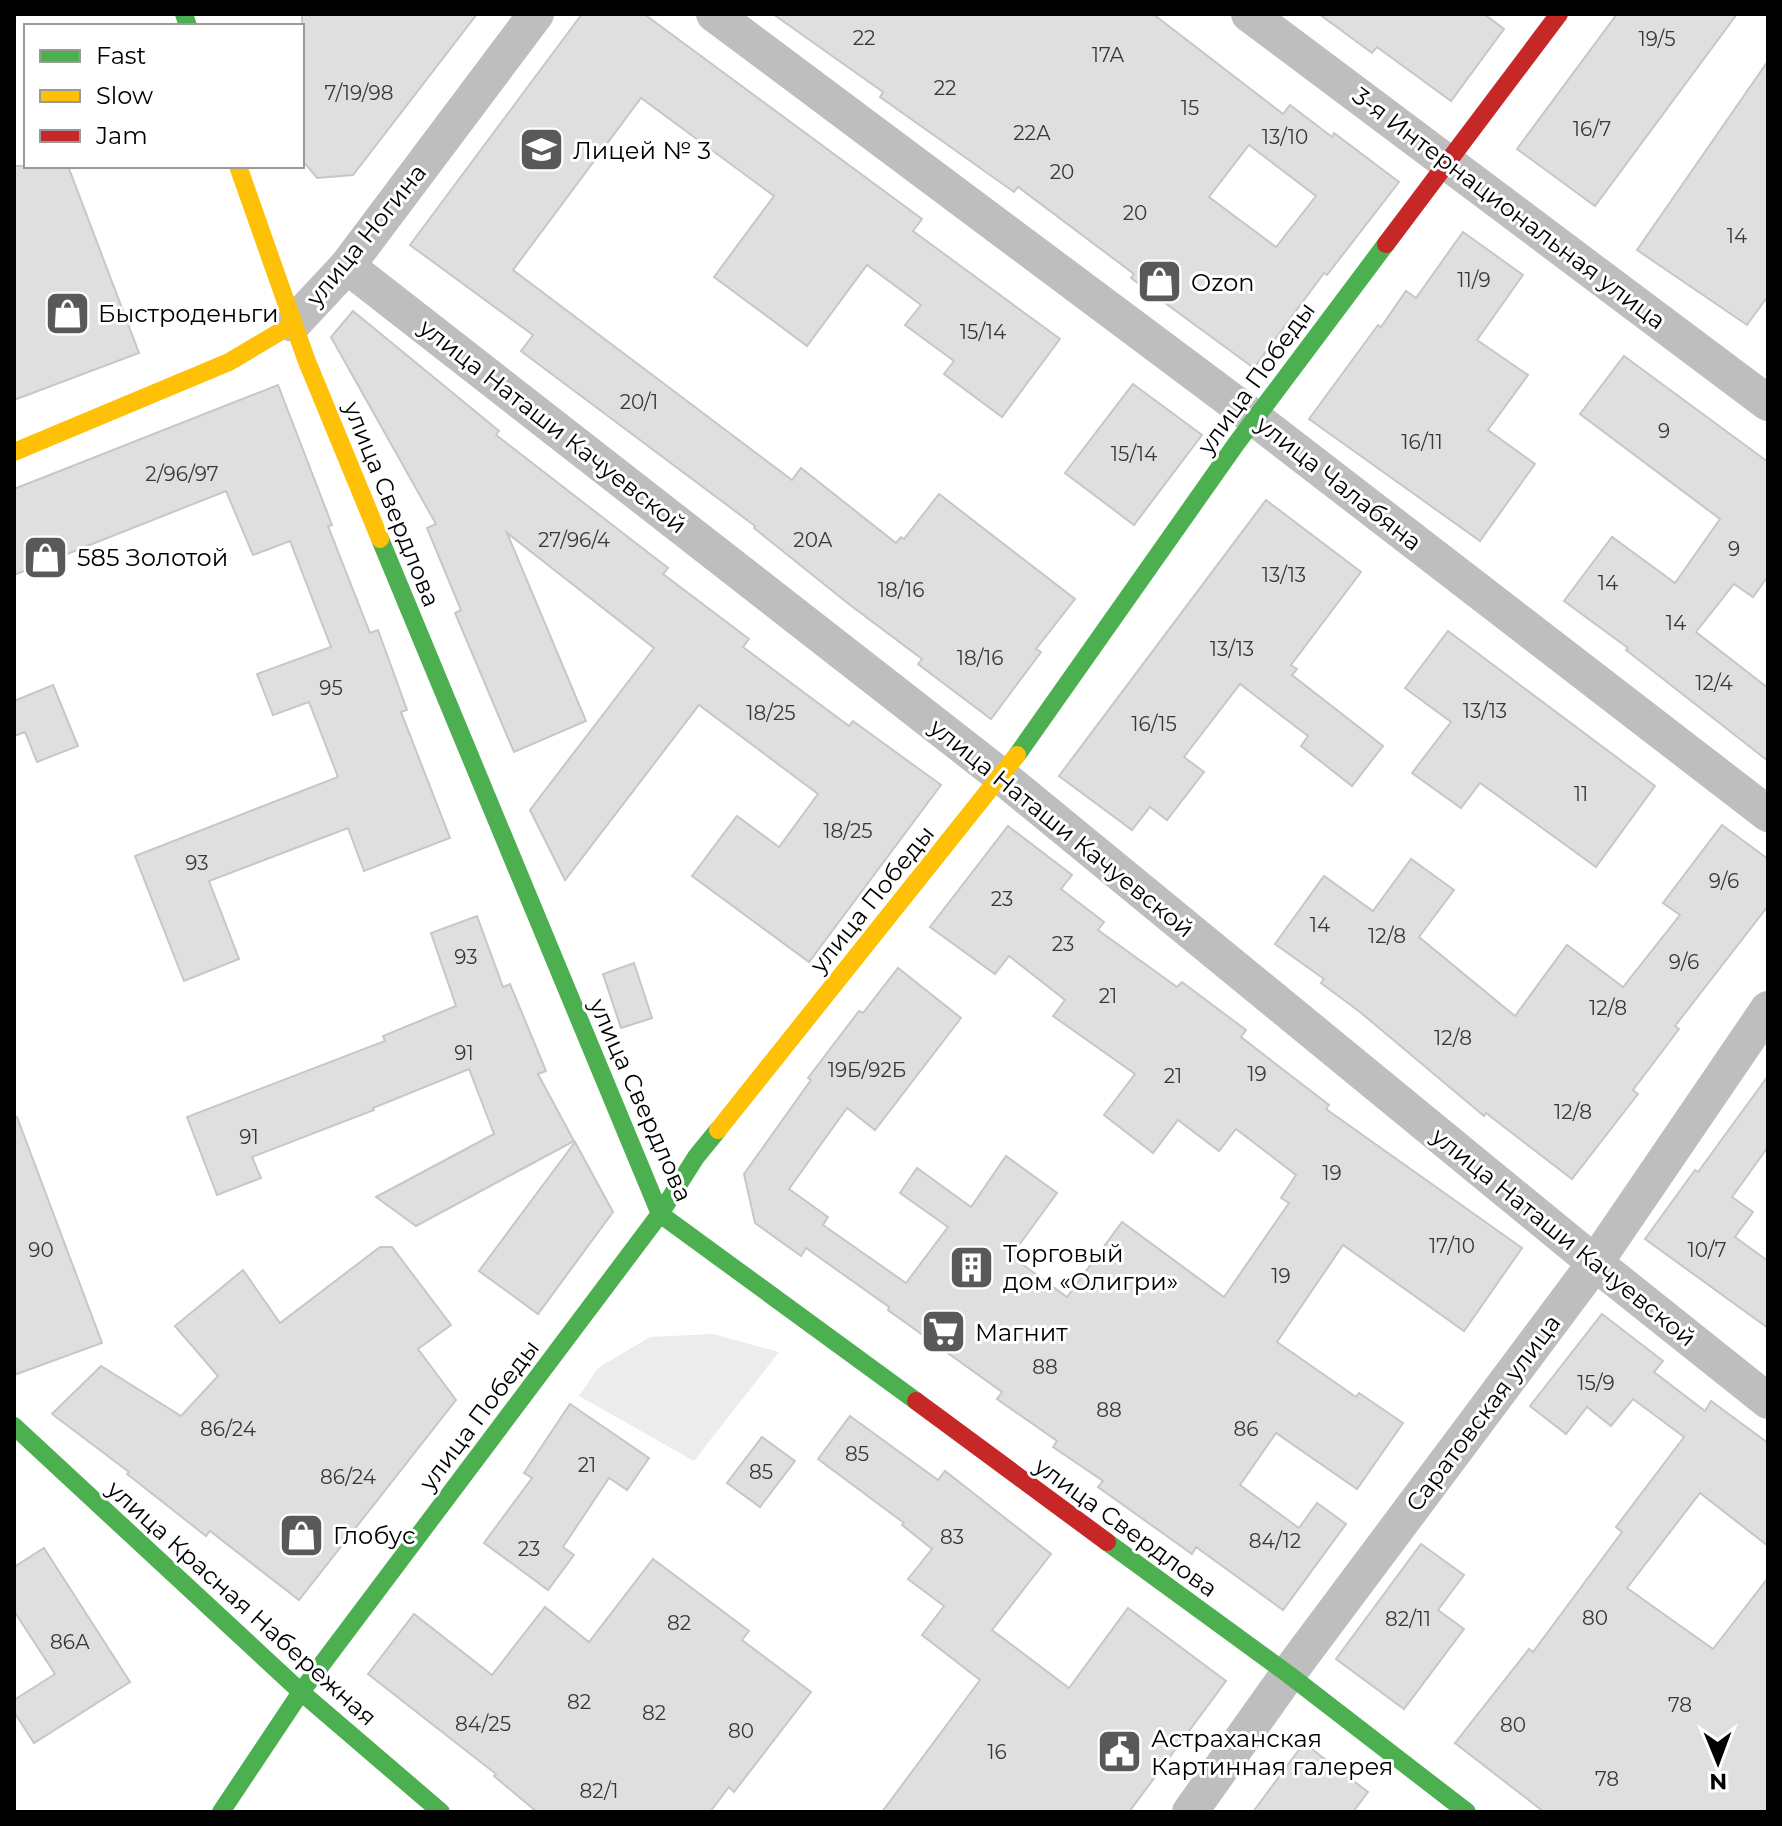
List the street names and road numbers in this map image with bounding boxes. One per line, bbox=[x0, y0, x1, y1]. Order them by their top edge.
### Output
street label: 3-я Интернациональная улица bbox=[1347, 81, 1671, 335]
street label: улица Ногина bbox=[299, 158, 432, 313]
street label: улица Победы bbox=[1190, 296, 1321, 461]
street label: улица Наташи Качуевской bbox=[413, 312, 693, 539]
street label: улица Свердлова bbox=[337, 396, 446, 611]
street label: улица Чалабяна bbox=[1250, 409, 1427, 557]
street label: улица Наташи Качуевской bbox=[923, 712, 1200, 944]
street label: улица Победы bbox=[803, 819, 940, 979]
street label: улица Свердлова bbox=[583, 993, 699, 1206]
street label: улица Наташи Качуевской bbox=[1425, 1121, 1702, 1353]
street label: Саратовская улица bbox=[1400, 1309, 1566, 1517]
street label: улица Победы bbox=[412, 1334, 545, 1497]
street label: улица Свердлова bbox=[1028, 1450, 1223, 1603]
street label: улица Красная Набережная bbox=[101, 1474, 383, 1732]

